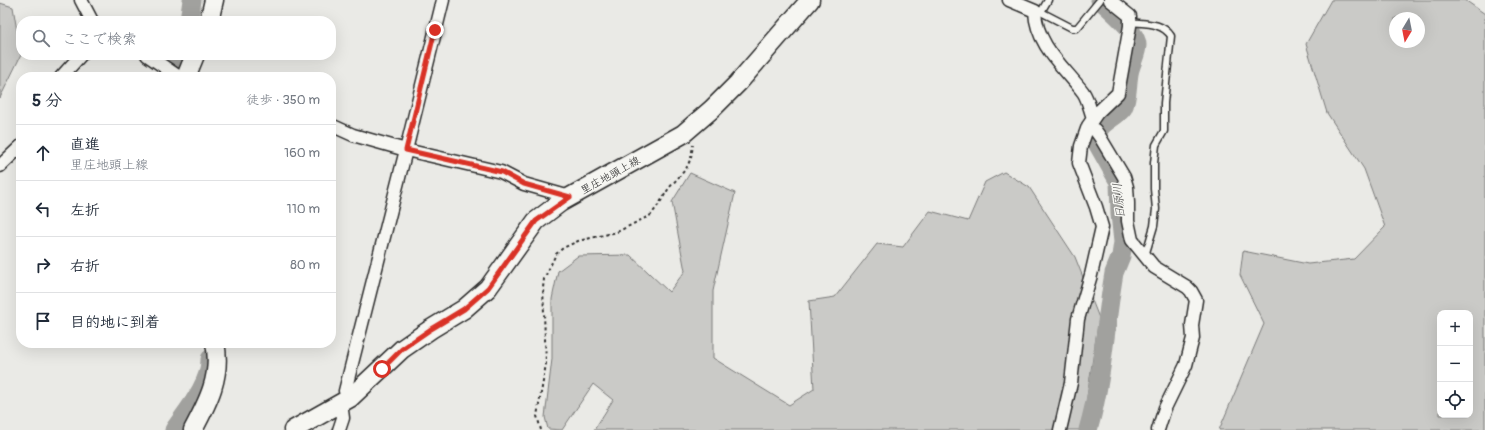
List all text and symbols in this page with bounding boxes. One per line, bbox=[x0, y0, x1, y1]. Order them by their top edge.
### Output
north arrow bbox=[1389, 12, 1425, 48]
search box bbox=[16, 16, 336, 60]
route end bbox=[426, 21, 444, 39]
icon: search bbox=[30, 27, 52, 49]
text: ここで検索 bbox=[62, 30, 137, 49]
text: 5 分 bbox=[32, 90, 62, 111]
text: 徒歩 · 350 m bbox=[247, 92, 320, 108]
text: 直進 bbox=[70, 135, 100, 154]
icon: ahead bbox=[32, 142, 54, 164]
text: 160 m bbox=[284, 145, 320, 161]
street label: 里庄地頭上線 bbox=[578, 154, 642, 197]
text: 里庄地頭上線 bbox=[70, 157, 148, 173]
water label: 日原川 bbox=[1110, 182, 1129, 220]
icon: left bbox=[32, 198, 54, 220]
text: 左折 bbox=[70, 201, 100, 220]
text: 110 m bbox=[287, 201, 320, 217]
icon: right bbox=[32, 254, 54, 276]
text: 右折 bbox=[70, 257, 100, 276]
text: 80 m bbox=[290, 257, 320, 273]
icon: arrive bbox=[32, 310, 54, 332]
map controls bbox=[1437, 310, 1473, 418]
button: + bbox=[1437, 310, 1473, 346]
text: 目的地に到着 bbox=[70, 313, 160, 332]
button: − bbox=[1437, 346, 1473, 382]
route start bbox=[373, 360, 391, 378]
button: locate bbox=[1437, 382, 1473, 418]

